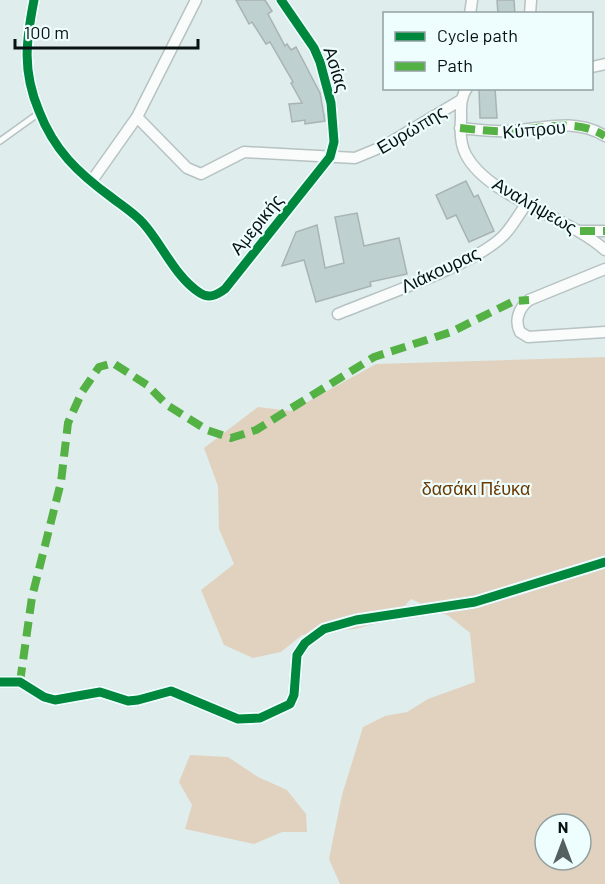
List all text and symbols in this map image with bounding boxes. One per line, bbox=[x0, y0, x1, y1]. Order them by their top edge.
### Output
scale bar bbox=[15, 12, 198, 50]
legend bbox=[383, 12, 593, 90]
text: 100 m bbox=[24, 21, 69, 43]
text: Cycle path bbox=[437, 24, 518, 46]
street label: Ασίας bbox=[319, 44, 355, 95]
text: Path bbox=[437, 54, 473, 76]
street label: Ευρώπης bbox=[373, 100, 450, 158]
street label: Κύπρου bbox=[501, 115, 567, 143]
street label: Αναλήψεως bbox=[489, 172, 581, 238]
street label: Αμερικής bbox=[225, 189, 287, 259]
street label: Λιάκουρας bbox=[397, 241, 483, 297]
park label: δασάκι Πέυκα bbox=[422, 477, 530, 499]
north arrow bbox=[533, 812, 593, 872]
text: N bbox=[558, 817, 568, 836]

